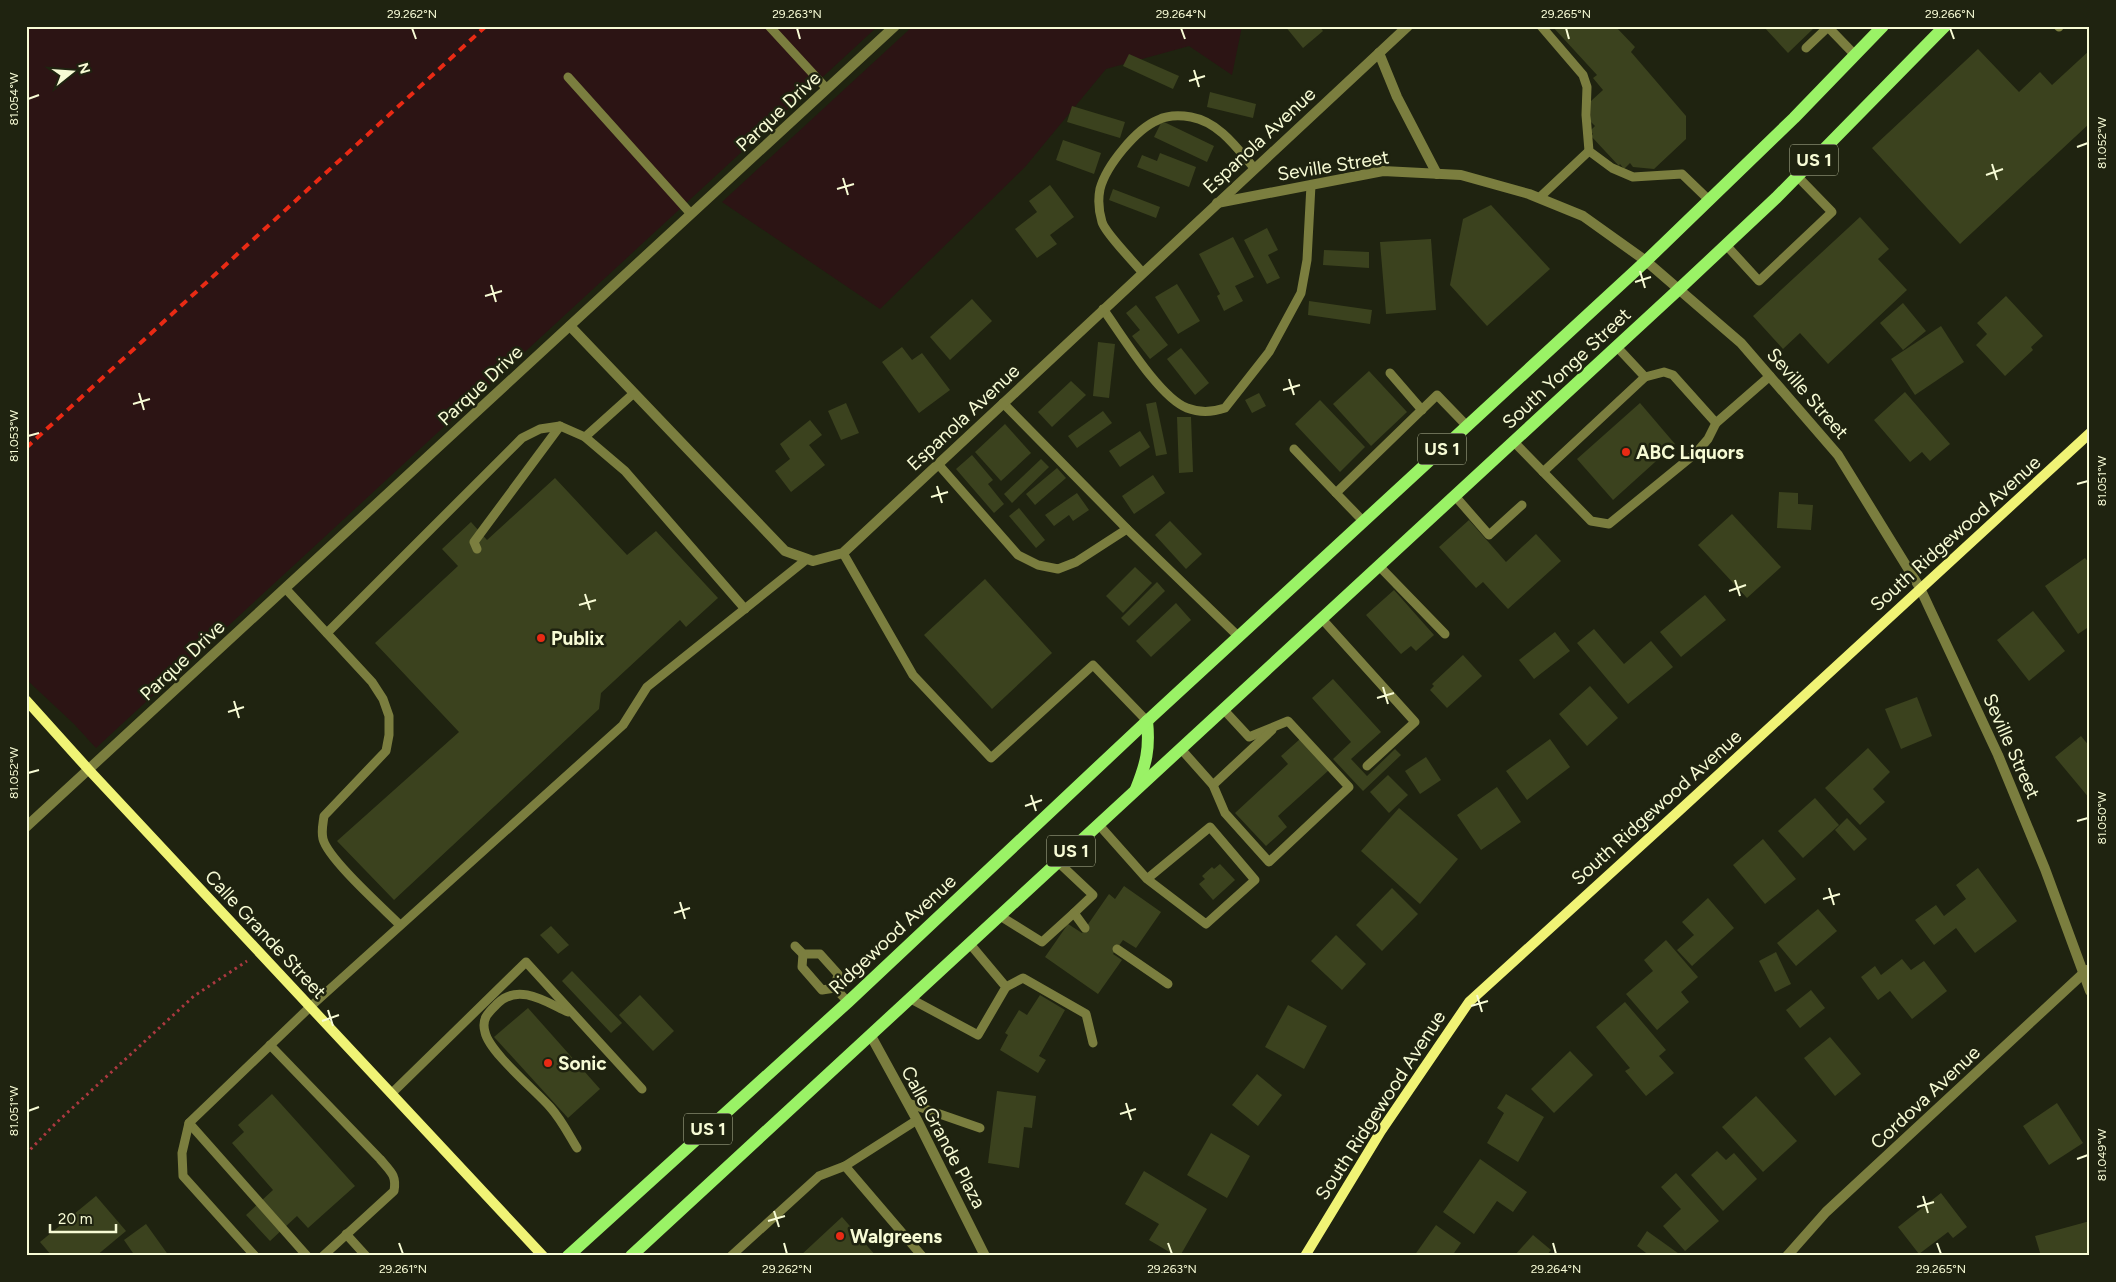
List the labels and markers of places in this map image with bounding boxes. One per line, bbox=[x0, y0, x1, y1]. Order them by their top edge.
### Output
place label: ABC Liquors bbox=[1636, 441, 1744, 464]
marker: ABC Liquors bbox=[1620, 446, 1632, 458]
place label: Publix bbox=[551, 627, 604, 650]
marker: Publix bbox=[535, 632, 547, 644]
place label: Sonic bbox=[558, 1052, 607, 1075]
marker: Sonic bbox=[542, 1057, 554, 1069]
place label: Walgreens bbox=[850, 1225, 942, 1248]
marker: Walgreens bbox=[834, 1230, 846, 1242]

